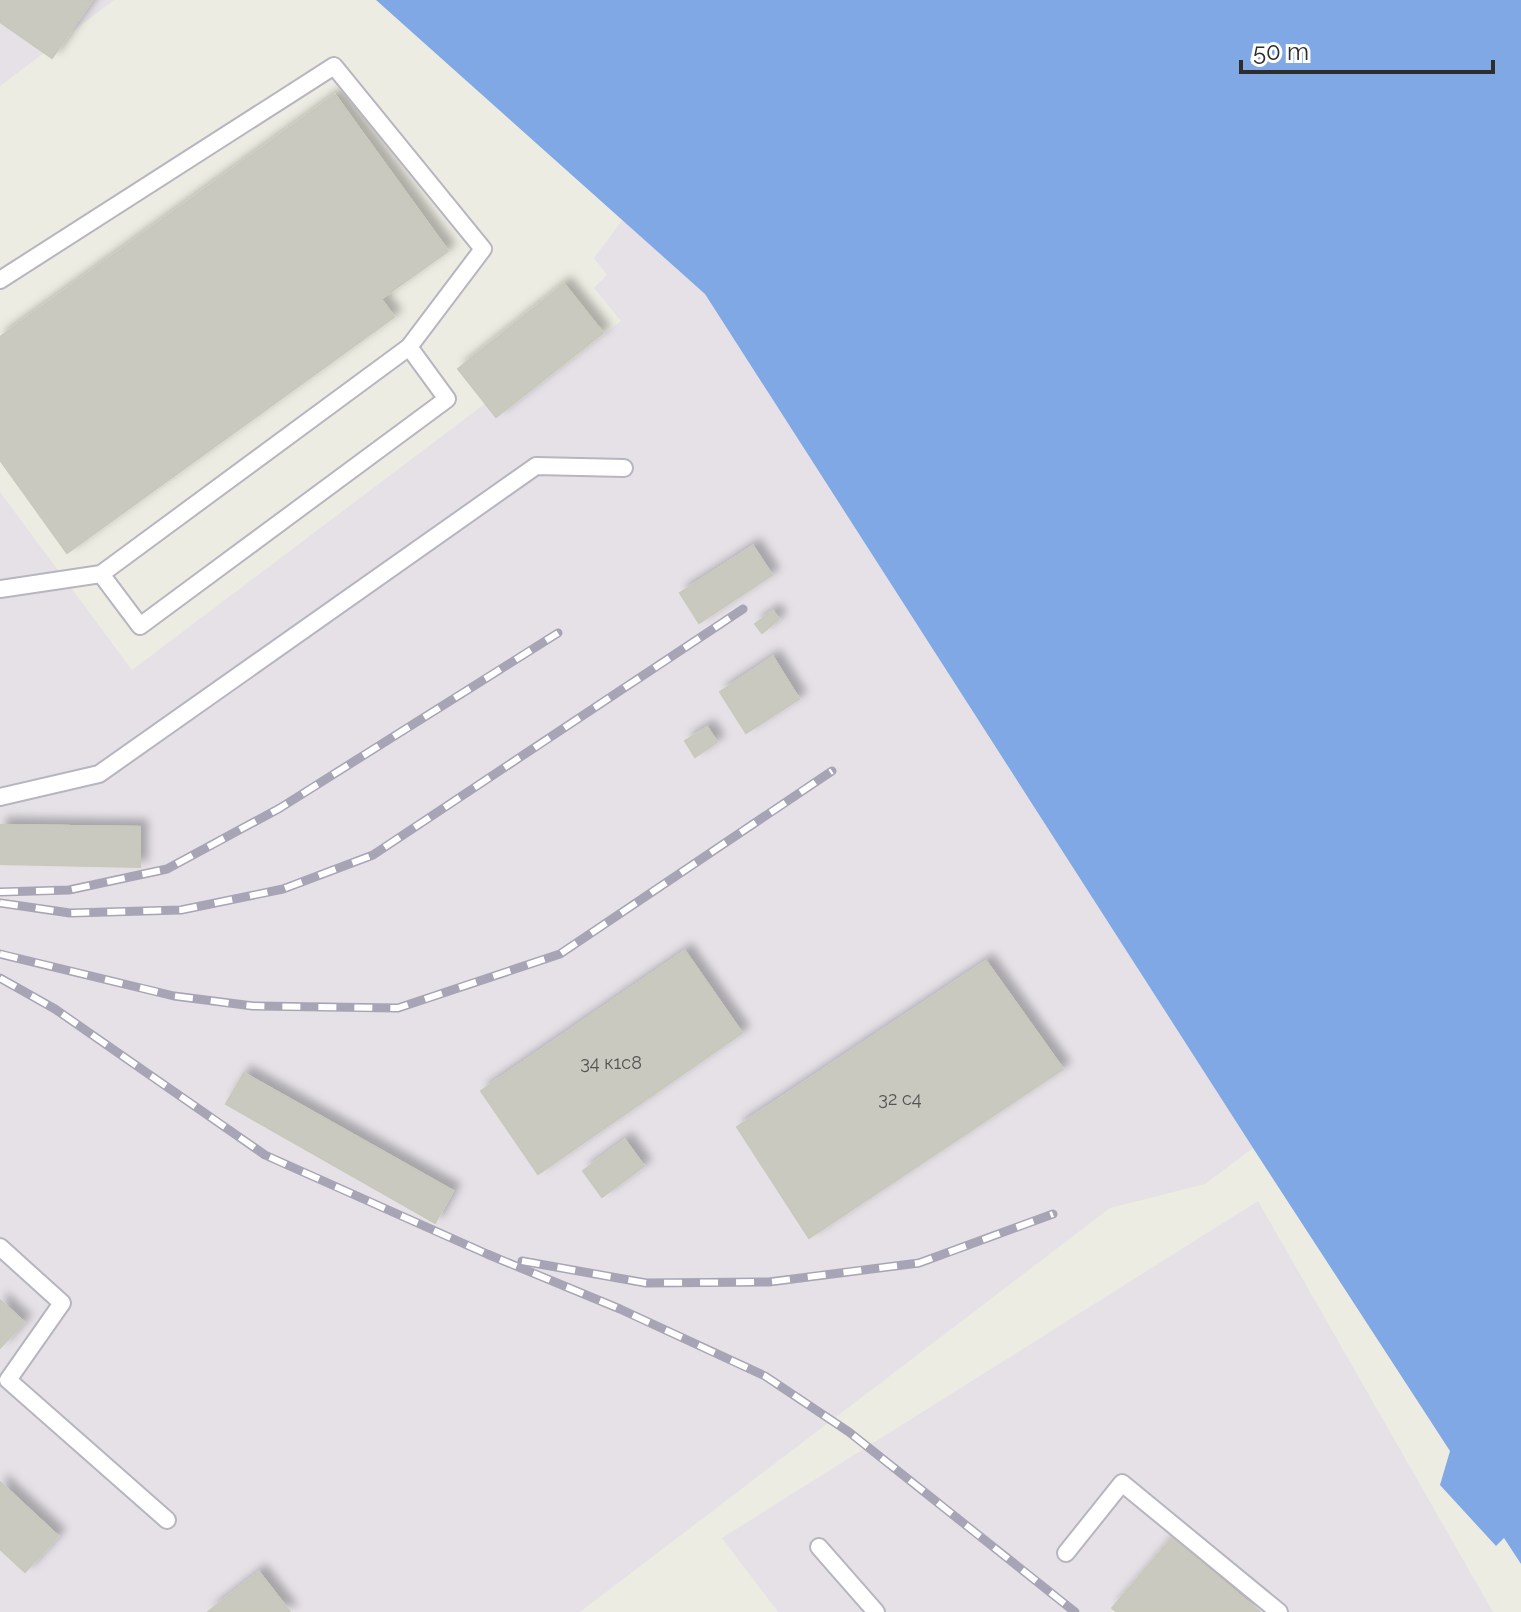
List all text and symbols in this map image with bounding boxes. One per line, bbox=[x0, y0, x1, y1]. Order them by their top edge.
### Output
scale bar bbox=[1241, 24, 1493, 74]
text: 50 m bbox=[1253, 37, 1309, 66]
house number: 34 к1с8 bbox=[580, 1052, 642, 1073]
house number: 32 с4 bbox=[878, 1088, 922, 1109]

